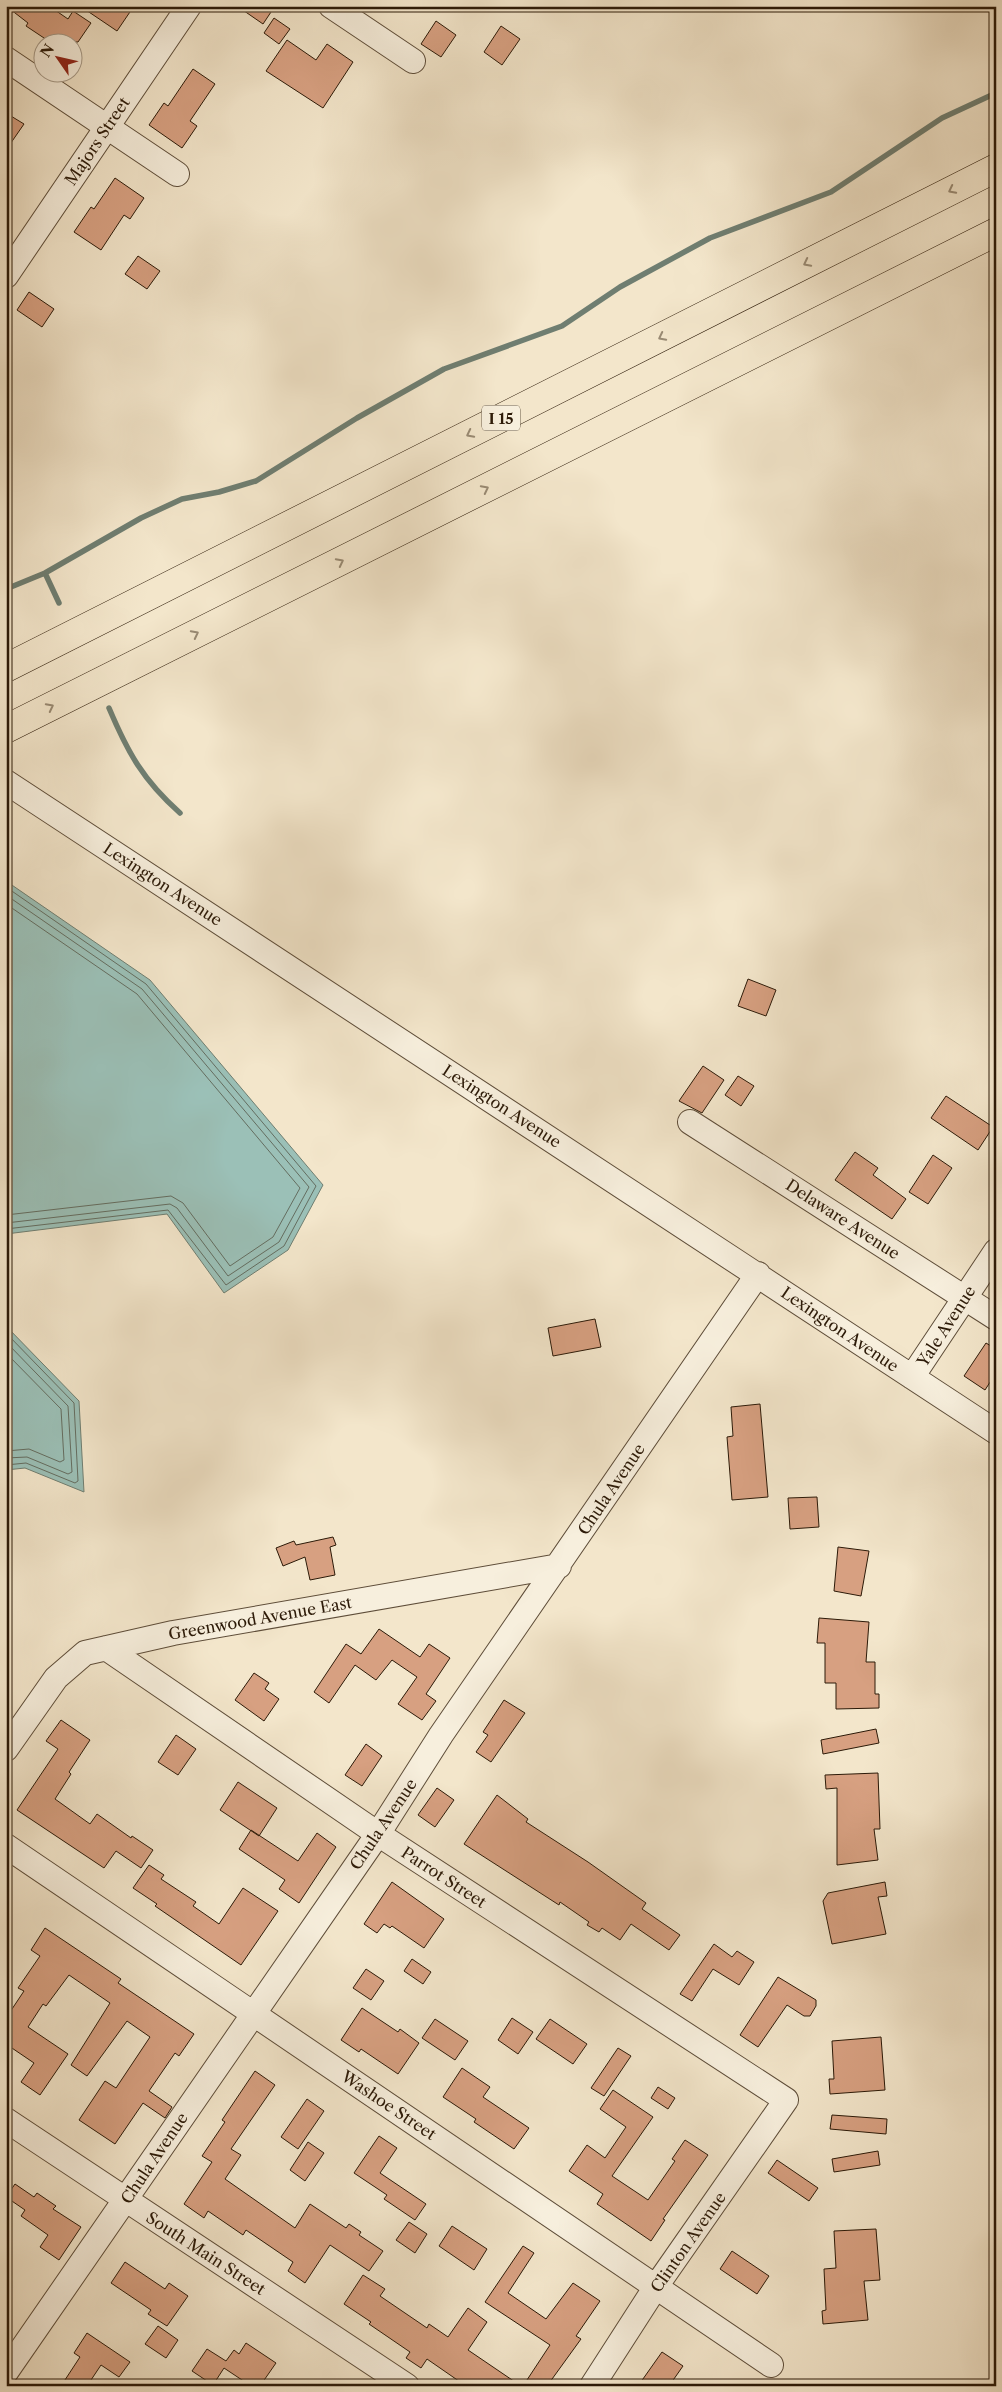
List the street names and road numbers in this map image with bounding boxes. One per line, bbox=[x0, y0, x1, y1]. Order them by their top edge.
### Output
street label: Majors Street bbox=[60, 93, 134, 189]
road number: I 15 bbox=[482, 406, 520, 430]
street label: Lexington Avenue bbox=[100, 838, 226, 930]
street label: Lexington Avenue bbox=[439, 1060, 565, 1152]
street label: Delaware Avenue bbox=[782, 1175, 904, 1263]
street label: Lexington Avenue bbox=[777, 1282, 903, 1376]
street label: Yale Avenue bbox=[912, 1282, 980, 1371]
street label: Chula Avenue bbox=[573, 1440, 649, 1538]
street label: Greenwood Avenue East bbox=[167, 1592, 354, 1644]
street label: Chula Avenue bbox=[345, 1775, 421, 1873]
street label: Parrot Street bbox=[398, 1842, 490, 1912]
street label: Washoe Street bbox=[337, 2065, 440, 2144]
street label: Chula Avenue bbox=[116, 2109, 192, 2207]
street label: Clinton Avenue bbox=[646, 2188, 730, 2296]
street label: South Main Street bbox=[143, 2207, 270, 2299]

